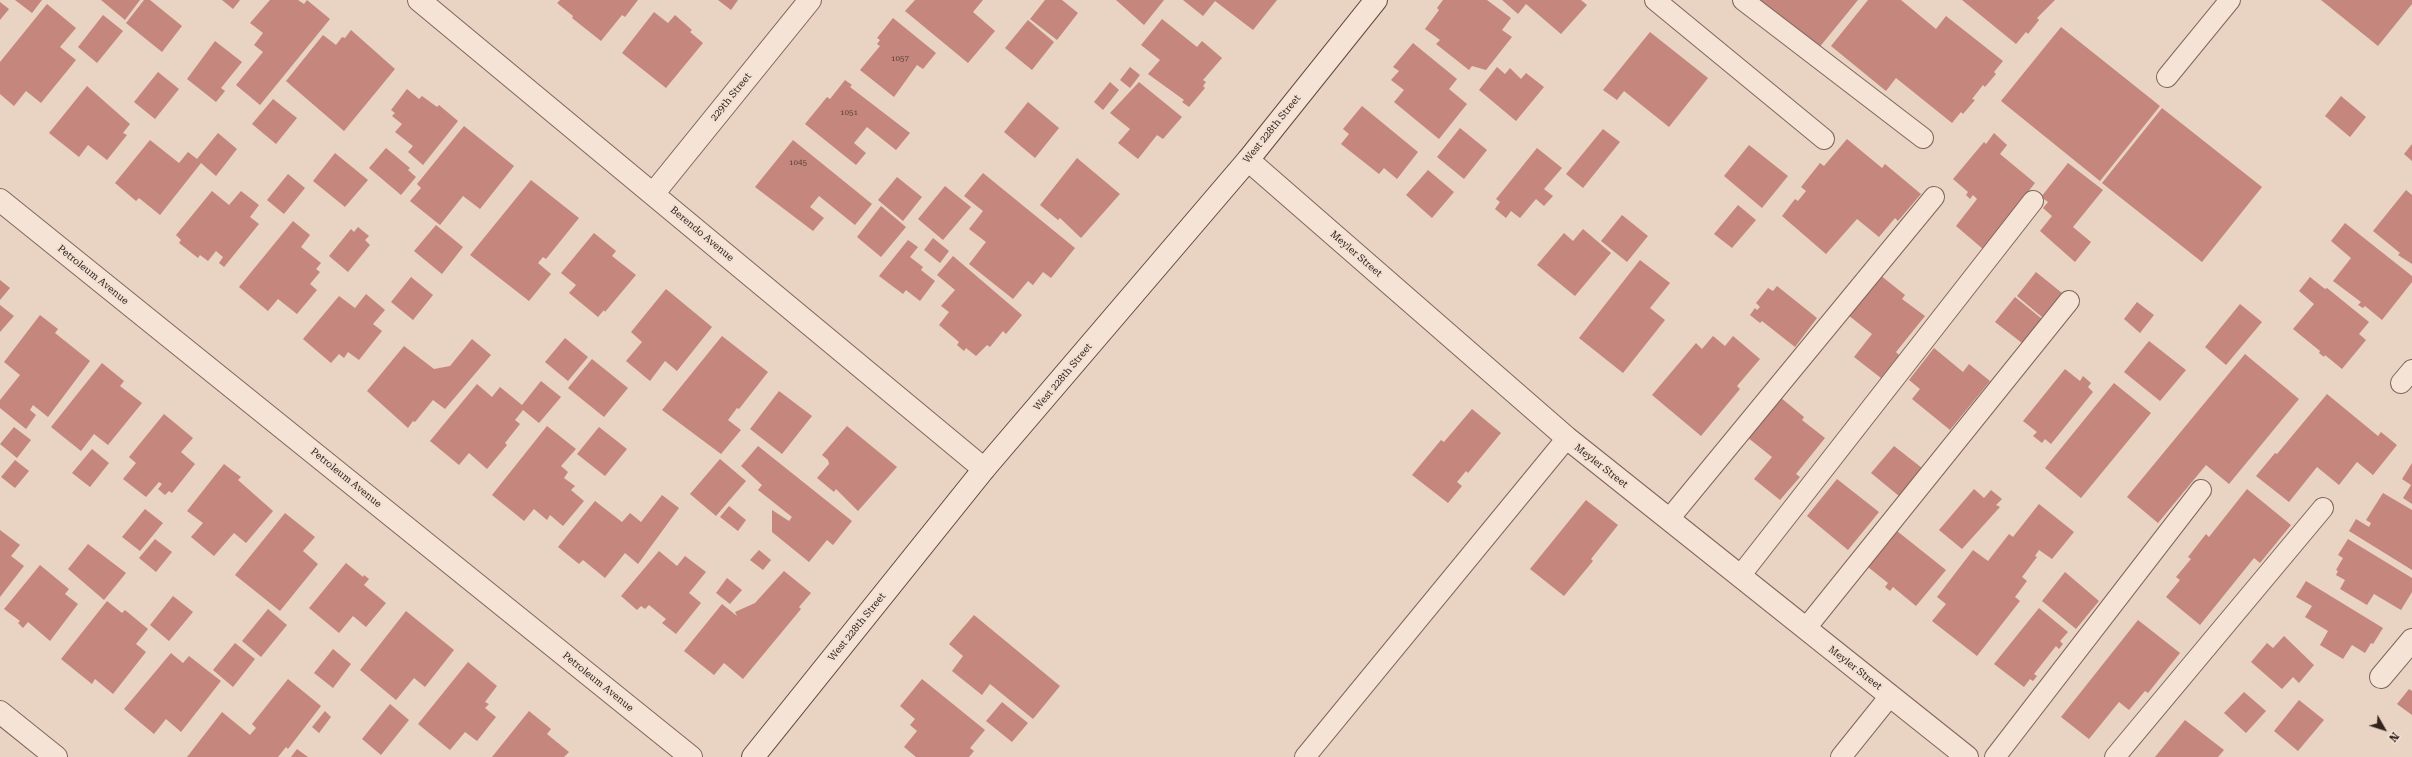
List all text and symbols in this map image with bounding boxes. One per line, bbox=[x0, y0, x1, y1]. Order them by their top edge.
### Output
house number: 1057 bbox=[891, 54, 909, 64]
street label: 229th Street bbox=[708, 71, 754, 123]
street label: West 228th Street bbox=[1241, 92, 1303, 166]
house number: 1051 bbox=[840, 108, 858, 118]
house number: 1045 bbox=[789, 158, 807, 168]
street label: Berendo Avenue bbox=[668, 204, 736, 264]
street label: Meyler Street bbox=[1328, 228, 1384, 280]
street label: Petroleum Avenue bbox=[55, 243, 131, 307]
street label: West 228th Street bbox=[1031, 341, 1095, 413]
street label: Meyler Street bbox=[1572, 441, 1630, 491]
street label: Petroleum Avenue bbox=[308, 446, 384, 510]
street label: West 228th Street bbox=[826, 590, 888, 664]
street label: Meyler Street bbox=[1826, 643, 1884, 693]
street label: Petroleum Avenue bbox=[560, 650, 636, 714]
north arrow bbox=[2364, 709, 2404, 749]
text: N bbox=[2386, 729, 2401, 744]

